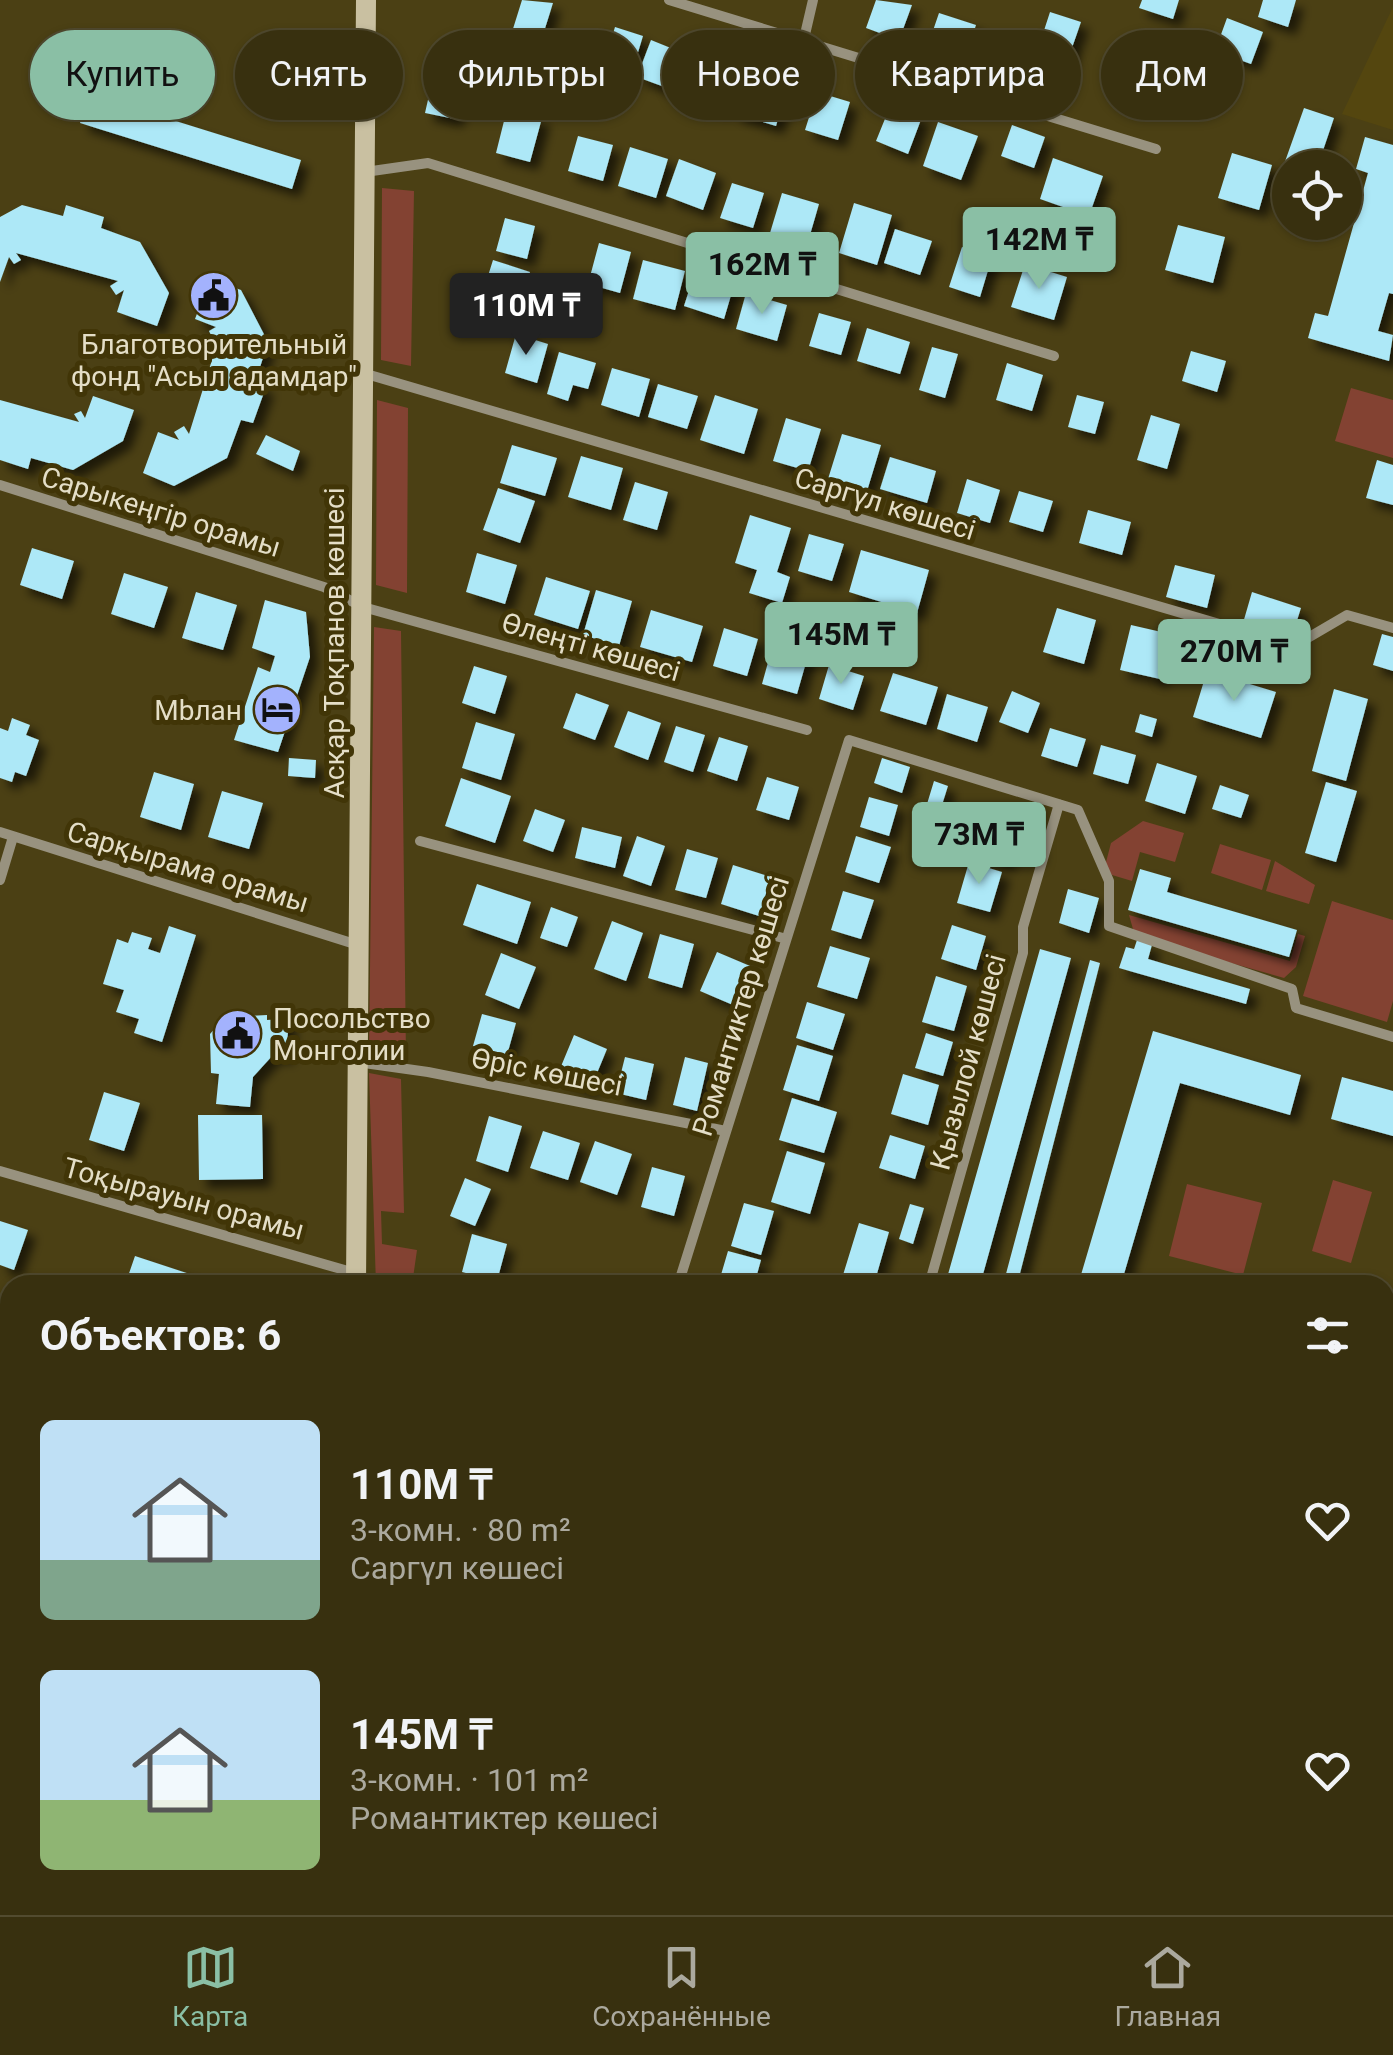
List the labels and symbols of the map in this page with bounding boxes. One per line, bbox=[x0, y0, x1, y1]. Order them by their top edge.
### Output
pin: 142M ₸ bbox=[958, 207, 1120, 292]
pin: 162M ₸ bbox=[681, 232, 843, 317]
public building icon: Благотворительный фонд "Асыл адамдар" bbox=[188, 270, 240, 322]
pin: 110M ₸ bbox=[445, 273, 607, 358]
place label: Благотворительный фонд "Асыл адамдар" bbox=[71, 328, 357, 393]
street label: Сарыкеңгір орамы bbox=[37, 460, 285, 564]
street label: Саргүл көшесі bbox=[791, 461, 979, 547]
street label: Асқар Тоқпанов көшесі bbox=[318, 488, 351, 798]
pin: 145M ₸ bbox=[760, 602, 922, 687]
street label: Өлеңті көшесі bbox=[498, 606, 684, 688]
pin: 270M ₸ bbox=[1153, 619, 1315, 704]
hotel icon: Мbлан bbox=[251, 684, 303, 736]
place label: Мbлан bbox=[154, 694, 242, 727]
pin: 73M ₸ bbox=[909, 802, 1049, 887]
street label: Сарқырама орамы bbox=[63, 815, 313, 919]
street label: Романтиктер көшесі bbox=[686, 872, 796, 1140]
street label: Қызылой көшесі bbox=[923, 950, 1013, 1174]
place label: Посольство Монголии bbox=[273, 1002, 431, 1067]
public building icon: Посольство Монголии bbox=[212, 1008, 264, 1060]
street label: Өріс көшесі bbox=[469, 1041, 625, 1103]
street label: Тоқырауын орамы bbox=[60, 1151, 308, 1247]

